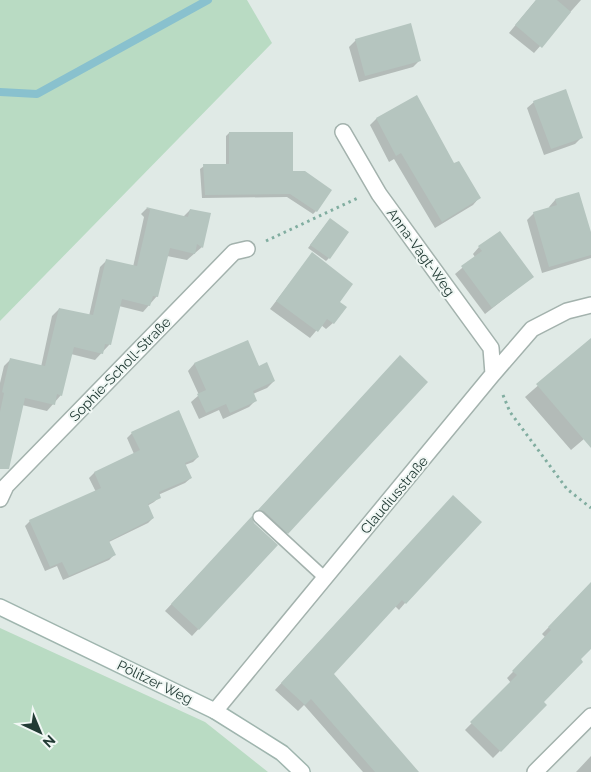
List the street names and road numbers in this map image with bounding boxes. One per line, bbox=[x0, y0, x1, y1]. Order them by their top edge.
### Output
street label: Anna-Vagt-Weg bbox=[384, 205, 458, 299]
street label: Sophie-Scholl-Straße bbox=[66, 314, 174, 424]
street label: Claudiusstraße bbox=[357, 453, 431, 537]
street label: Pölitzer Weg bbox=[115, 657, 195, 707]

